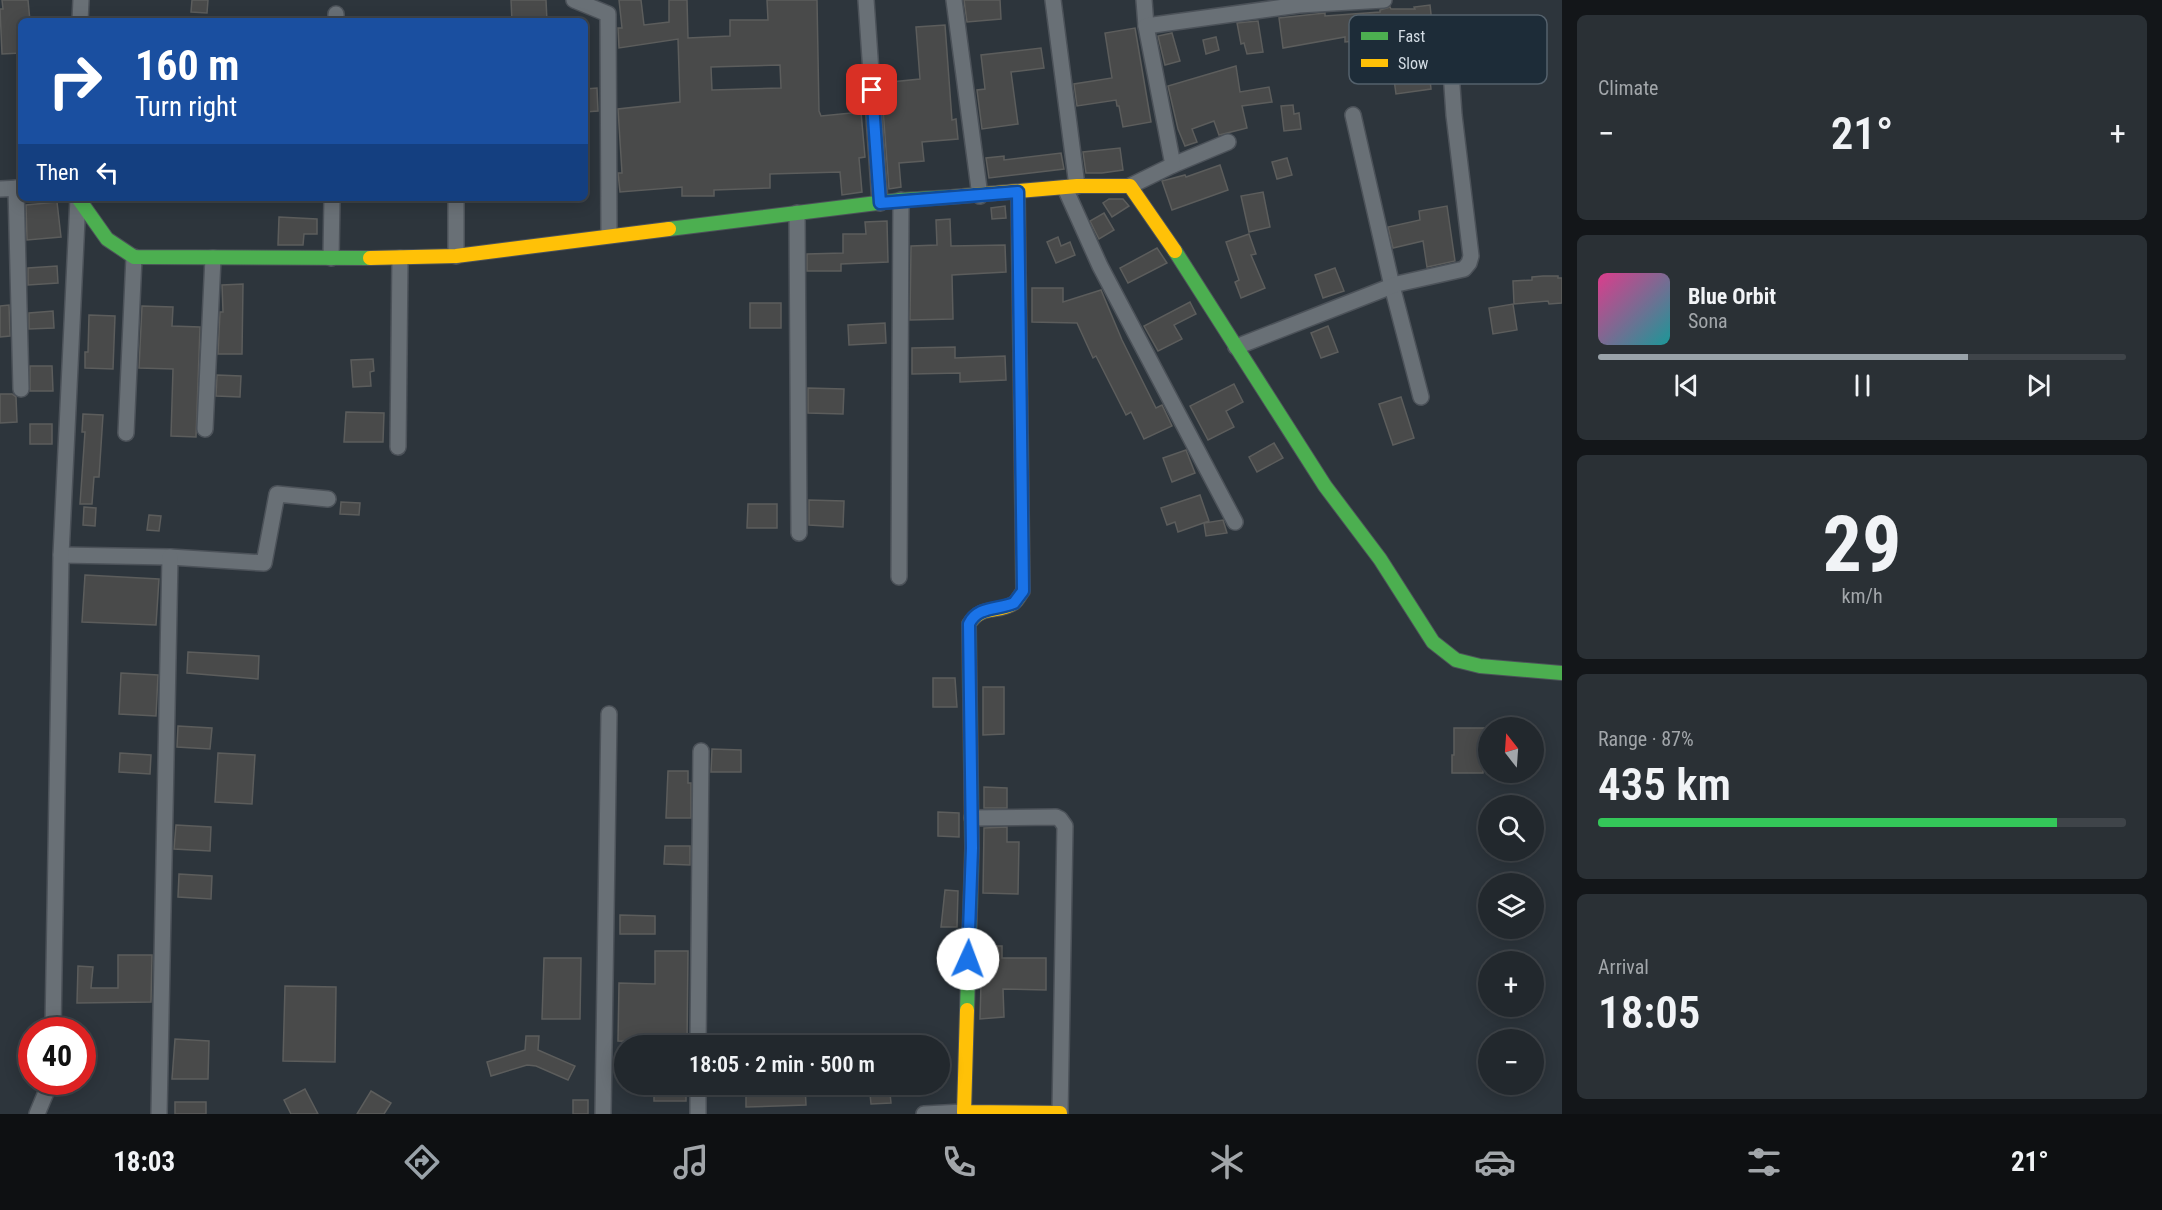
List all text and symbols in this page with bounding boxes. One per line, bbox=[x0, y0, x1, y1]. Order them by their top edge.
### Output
legend bbox=[1349, 15, 1547, 84]
text: Fast bbox=[1398, 27, 1425, 46]
text: 160 m bbox=[135, 41, 240, 90]
icon: right bbox=[36, 42, 114, 120]
text: Slow bbox=[1398, 54, 1428, 73]
pin bbox=[846, 64, 897, 115]
icon: arrive bbox=[855, 73, 888, 106]
text: Climate bbox=[1598, 76, 1658, 100]
text: Turn right bbox=[135, 91, 237, 123]
text: 21° bbox=[1831, 107, 1893, 160]
text: − bbox=[1598, 114, 1615, 153]
text: + bbox=[2110, 114, 2126, 153]
icon: left bbox=[91, 156, 124, 189]
text: Then bbox=[36, 160, 79, 185]
text: Blue Orbit bbox=[1688, 284, 1776, 309]
text: Sona bbox=[1688, 309, 1728, 333]
icon: previous bbox=[1670, 369, 1703, 402]
icon: pause bbox=[1846, 369, 1879, 402]
icon: next bbox=[2022, 369, 2055, 402]
text: 29 bbox=[1823, 499, 1901, 590]
text: km/h bbox=[1841, 584, 1883, 608]
north arrow bbox=[1478, 717, 1544, 783]
map controls bbox=[1478, 717, 1544, 1095]
text: Range · 87% bbox=[1598, 727, 1694, 751]
text: 435 km bbox=[1598, 758, 1731, 811]
button: search bbox=[1478, 795, 1544, 861]
button: layers bbox=[1478, 873, 1544, 939]
position arrow bbox=[936, 927, 1000, 991]
button: + bbox=[1478, 951, 1544, 1017]
text: Arrival bbox=[1598, 955, 1649, 979]
text: 18:05 bbox=[1598, 986, 1700, 1039]
speed limit sign: 40 bbox=[18, 1017, 96, 1095]
button: − bbox=[1478, 1029, 1544, 1095]
text: 18:05 · 2 min · 500 m bbox=[689, 1052, 875, 1077]
icon: directions bbox=[401, 1141, 443, 1183]
icon: music bbox=[670, 1141, 712, 1183]
icon: phone bbox=[938, 1141, 980, 1183]
icon: climate bbox=[1206, 1141, 1248, 1183]
icon: car bbox=[1474, 1141, 1516, 1183]
icon: filters bbox=[1743, 1141, 1785, 1183]
text: 18:03 bbox=[113, 1146, 175, 1178]
text: 21° bbox=[2011, 1146, 2049, 1178]

